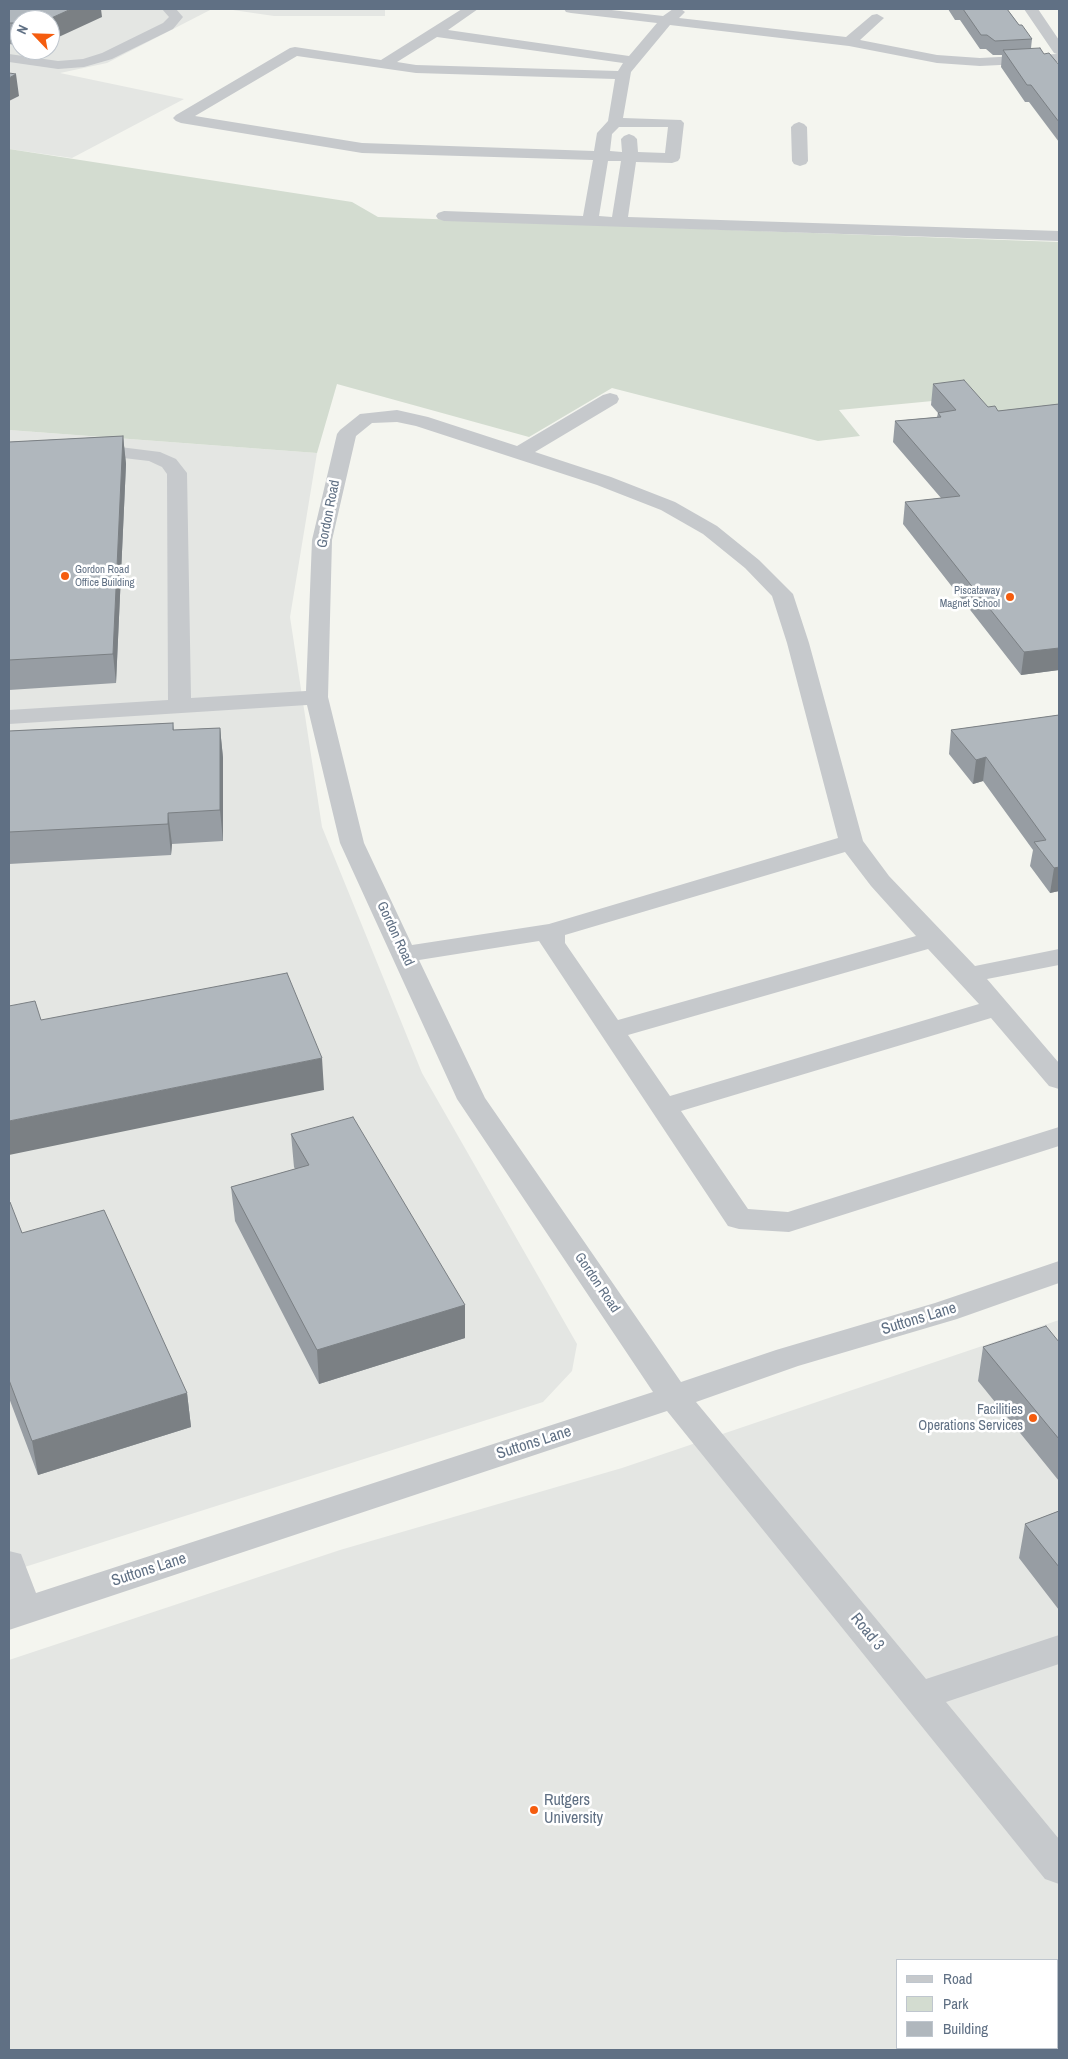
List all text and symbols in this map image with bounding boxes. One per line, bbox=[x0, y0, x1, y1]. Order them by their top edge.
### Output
north arrow bbox=[10, 10, 60, 60]
text: N bbox=[12, 22, 32, 37]
street label: Gordon Road bbox=[314, 479, 344, 549]
place label: Gordon Road Office Building bbox=[75, 563, 135, 589]
marker: Gordon Road Office Building bbox=[59, 570, 71, 582]
place label: Piscataway Magnet School bbox=[940, 584, 1000, 610]
marker: Piscataway Magnet School bbox=[1004, 591, 1016, 603]
street label: Gordon Road bbox=[373, 899, 417, 969]
street label: Gordon Road bbox=[571, 1250, 623, 1316]
street label: Suttons Lane bbox=[879, 1299, 959, 1339]
place label: Facilities Operations Services bbox=[918, 1402, 1023, 1434]
marker: Facilities Operations Services bbox=[1027, 1412, 1039, 1424]
street label: Suttons Lane bbox=[494, 1422, 574, 1464]
street label: Suttons Lane bbox=[109, 1549, 189, 1591]
street label: Road 3 bbox=[846, 1610, 888, 1654]
place label: Rutgers University bbox=[544, 1791, 603, 1829]
marker: Rutgers University bbox=[528, 1804, 540, 1816]
legend bbox=[896, 1959, 1058, 2049]
text: Road bbox=[943, 1968, 972, 1989]
text: Park bbox=[943, 1993, 968, 2014]
text: Building bbox=[943, 2018, 988, 2039]

